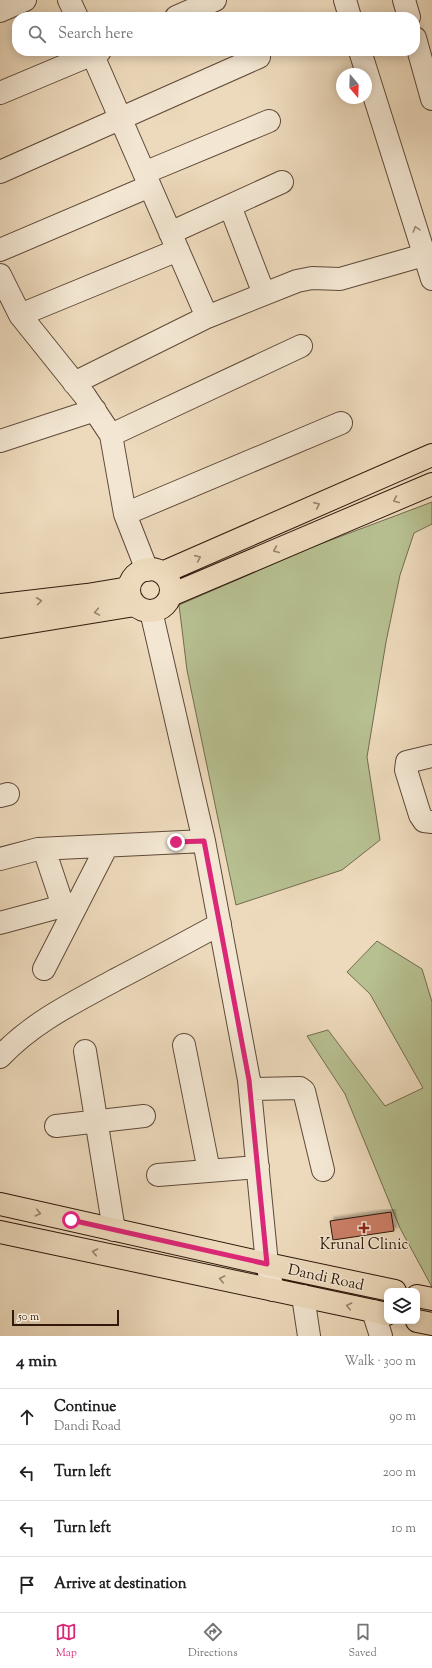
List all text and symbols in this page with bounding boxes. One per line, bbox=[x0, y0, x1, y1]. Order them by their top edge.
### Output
search box bbox=[12, 12, 420, 56]
icon: search bbox=[26, 23, 48, 45]
text: Search here bbox=[58, 24, 133, 45]
north arrow bbox=[336, 68, 372, 104]
one-way arrow bbox=[412, 225, 421, 232]
one-way arrow bbox=[393, 495, 400, 503]
one-way arrow bbox=[313, 502, 320, 510]
one-way arrow bbox=[273, 545, 281, 553]
one-way arrow bbox=[193, 555, 201, 563]
one-way arrow bbox=[36, 597, 42, 606]
one-way arrow bbox=[94, 607, 100, 616]
route end bbox=[167, 833, 185, 851]
one-way arrow bbox=[35, 1208, 41, 1216]
route start bbox=[62, 1211, 80, 1229]
marker: Krunal Clinic bbox=[358, 1222, 370, 1234]
place label: Krunal Clinic bbox=[320, 1235, 408, 1256]
one-way arrow bbox=[91, 1248, 98, 1256]
street label: Dandi Road bbox=[286, 1260, 366, 1297]
one-way arrow bbox=[219, 1275, 225, 1284]
map controls bbox=[384, 1288, 420, 1324]
button: layers bbox=[384, 1288, 420, 1324]
one-way arrow bbox=[346, 1303, 352, 1311]
scale bar bbox=[12, 1308, 119, 1327]
text: 50 m bbox=[18, 1309, 39, 1325]
text: 4 min bbox=[16, 1350, 57, 1374]
text: Walk · 300 m bbox=[344, 1353, 416, 1371]
text: Continue bbox=[54, 1397, 116, 1418]
icon: ahead bbox=[16, 1406, 38, 1428]
text: 90 m bbox=[389, 1408, 416, 1426]
text: Dandi Road bbox=[54, 1418, 121, 1436]
icon: left bbox=[16, 1462, 38, 1484]
text: Turn left bbox=[54, 1462, 111, 1483]
text: 200 m bbox=[383, 1464, 416, 1482]
icon: left bbox=[16, 1518, 38, 1540]
text: Turn left bbox=[54, 1518, 111, 1539]
text: 10 m bbox=[391, 1520, 416, 1538]
icon: arrive bbox=[16, 1574, 38, 1596]
text: Arrive at destination bbox=[54, 1574, 187, 1595]
tab: Map bbox=[55, 1621, 77, 1661]
tab: Directions bbox=[188, 1621, 238, 1661]
tab: Saved bbox=[348, 1621, 377, 1661]

